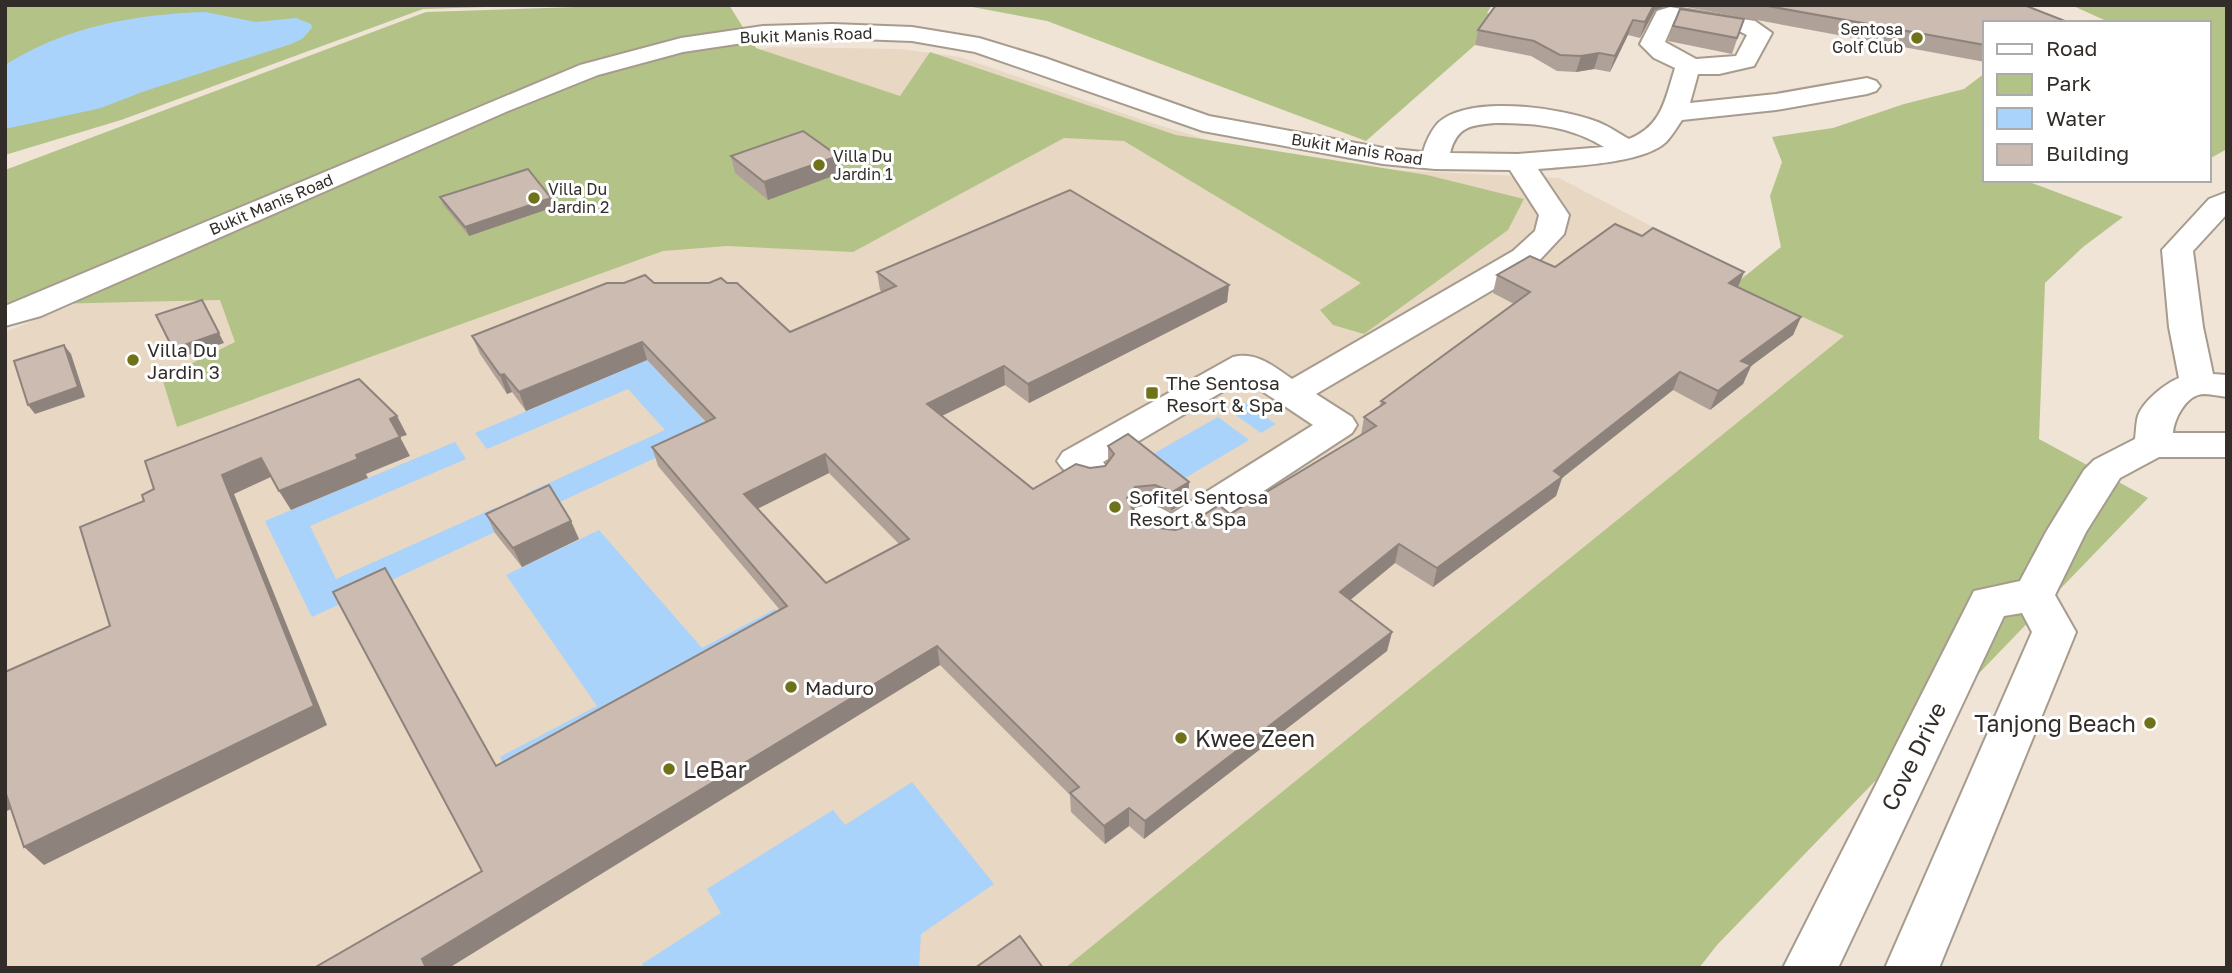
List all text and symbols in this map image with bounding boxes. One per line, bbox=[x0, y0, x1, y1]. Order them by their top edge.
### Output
place label: Sentosa Golf Club bbox=[1832, 19, 1903, 57]
legend bbox=[1983, 21, 2211, 182]
street label: Bukit Manis Road bbox=[739, 23, 873, 47]
marker: Sentosa Golf Club bbox=[1909, 30, 1925, 46]
text: Road bbox=[2046, 35, 2097, 61]
text: Park bbox=[2046, 70, 2092, 96]
text: Water bbox=[2046, 105, 2106, 131]
street label: Bukit Manis Road bbox=[1290, 129, 1424, 169]
text: Building bbox=[2046, 140, 2129, 166]
place label: Villa Du Jardin 1 bbox=[833, 146, 893, 184]
marker: Villa Du Jardin 1 bbox=[811, 157, 827, 173]
street label: Bukit Manis Road bbox=[206, 169, 336, 239]
place label: Villa Du Jardin 2 bbox=[548, 179, 609, 217]
marker: Villa Du Jardin 2 bbox=[526, 190, 542, 206]
place label: Villa Du Jardin 3 bbox=[147, 338, 220, 383]
marker: Villa Du Jardin 3 bbox=[125, 352, 141, 368]
place label: The Sentosa Resort & Spa bbox=[1166, 371, 1283, 416]
marker: The Sentosa Resort & Spa bbox=[1144, 385, 1160, 401]
place label: Sofitel Sentosa Resort & Spa bbox=[1129, 485, 1268, 530]
marker: Sofitel Sentosa Resort & Spa bbox=[1107, 499, 1123, 515]
place label: Maduro bbox=[805, 676, 874, 699]
marker: Maduro bbox=[783, 679, 799, 695]
street label: Cove Drive bbox=[1875, 697, 1951, 815]
place label: Tanjong Beach bbox=[1974, 709, 2136, 737]
marker: Tanjong Beach bbox=[2142, 715, 2158, 731]
place label: Kwee Zeen bbox=[1195, 724, 1315, 752]
marker: Kwee Zeen bbox=[1173, 730, 1189, 746]
place label: LeBar bbox=[683, 755, 747, 783]
marker: LeBar bbox=[661, 761, 677, 777]

